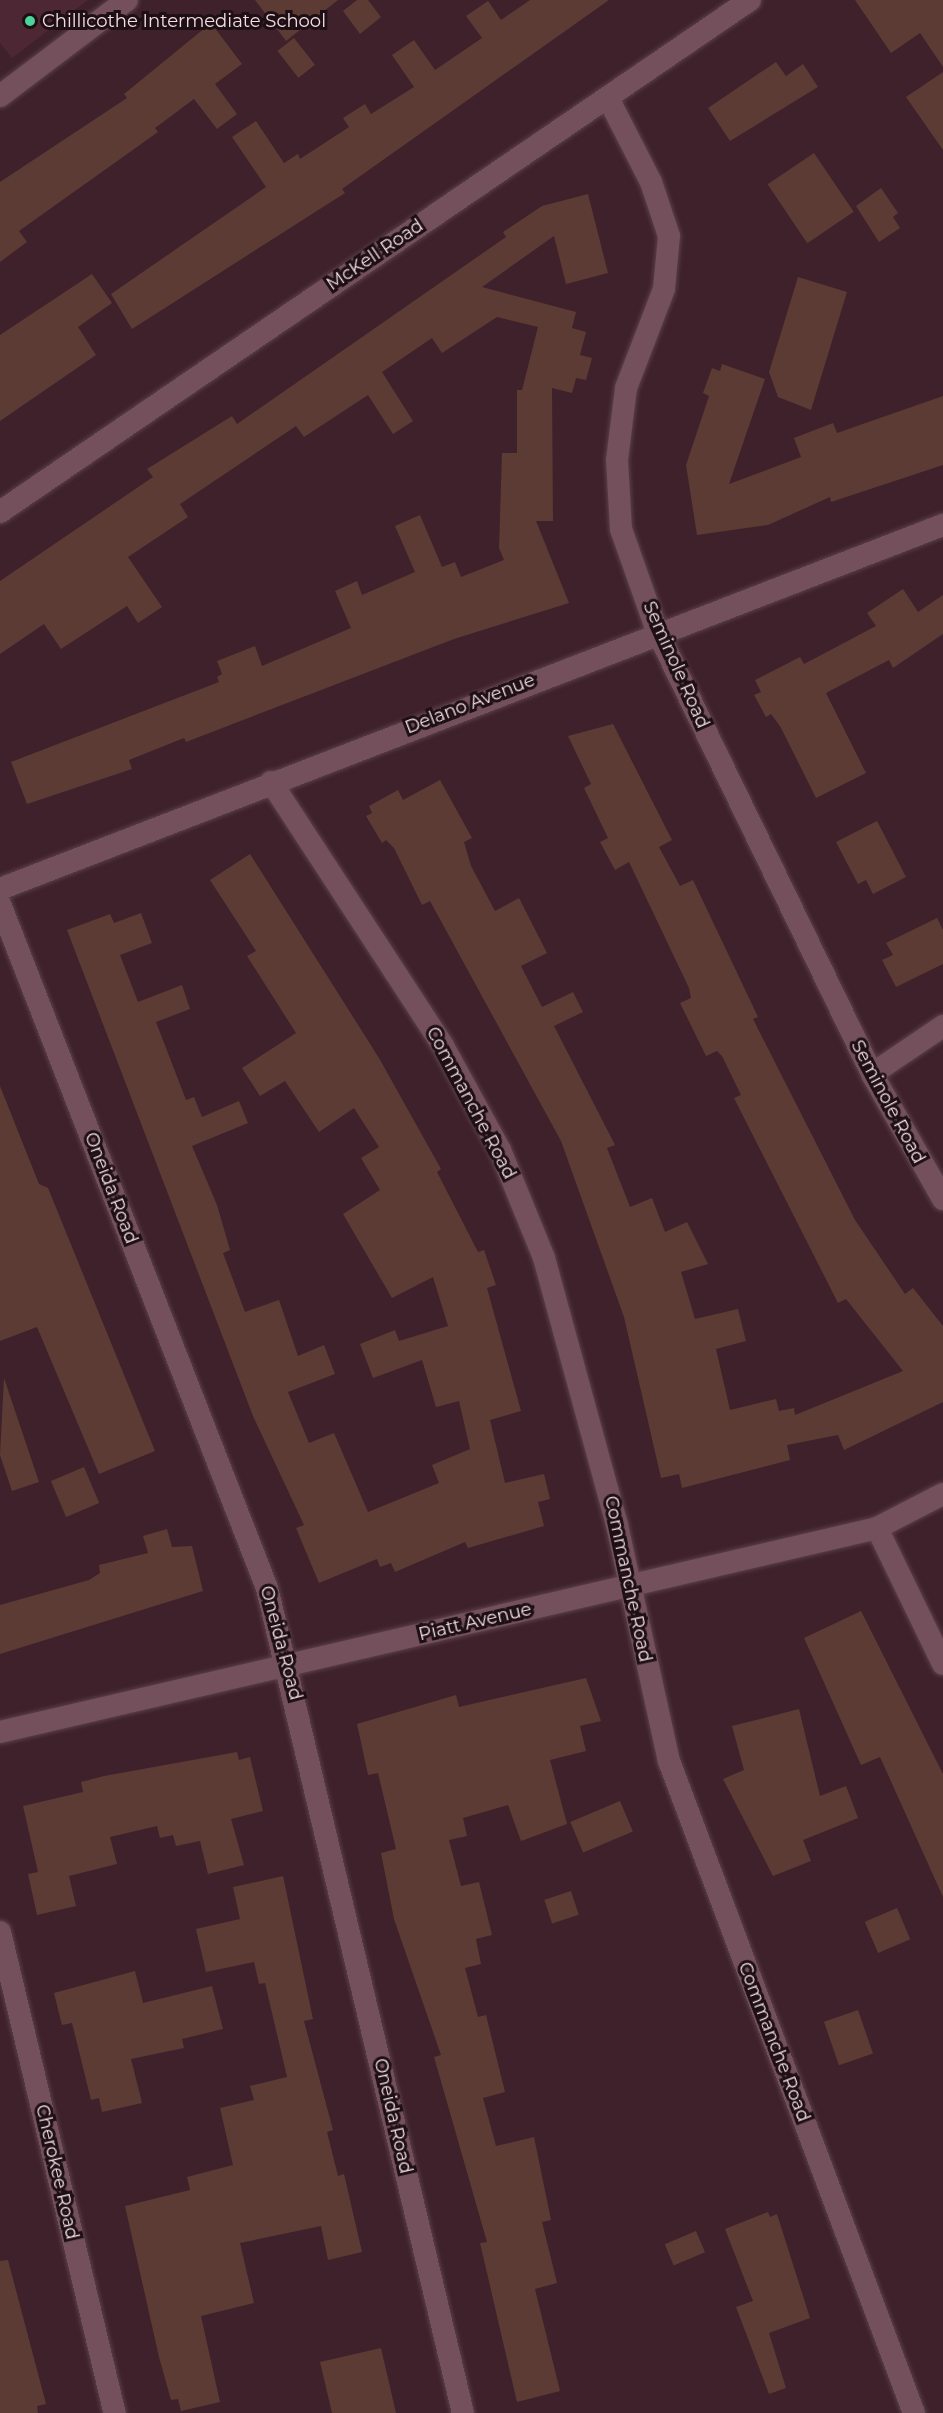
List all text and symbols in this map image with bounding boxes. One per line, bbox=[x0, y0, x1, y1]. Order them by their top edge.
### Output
place label: Chillicothe Intermediate School bbox=[42, 10, 326, 32]
marker: Chillicothe Intermediate School bbox=[23, 14, 37, 28]
street label: McKell Road bbox=[323, 215, 427, 295]
street label: Seminole Road bbox=[638, 598, 714, 732]
street label: Delano Avenue bbox=[402, 669, 538, 739]
street label: Commanche Road bbox=[422, 1023, 520, 1183]
street label: Seminole Road bbox=[846, 1037, 930, 1167]
street label: Oneida Road bbox=[80, 1129, 142, 1247]
street label: Commanche Road bbox=[600, 1494, 656, 1664]
street label: Oneida Road bbox=[255, 1583, 307, 1703]
street label: Piatt Avenue bbox=[416, 1598, 534, 1646]
street label: Commanche Road bbox=[734, 1959, 814, 2125]
street label: Oneida Road bbox=[369, 2056, 417, 2176]
street label: Cherokee Road bbox=[31, 2102, 83, 2242]

